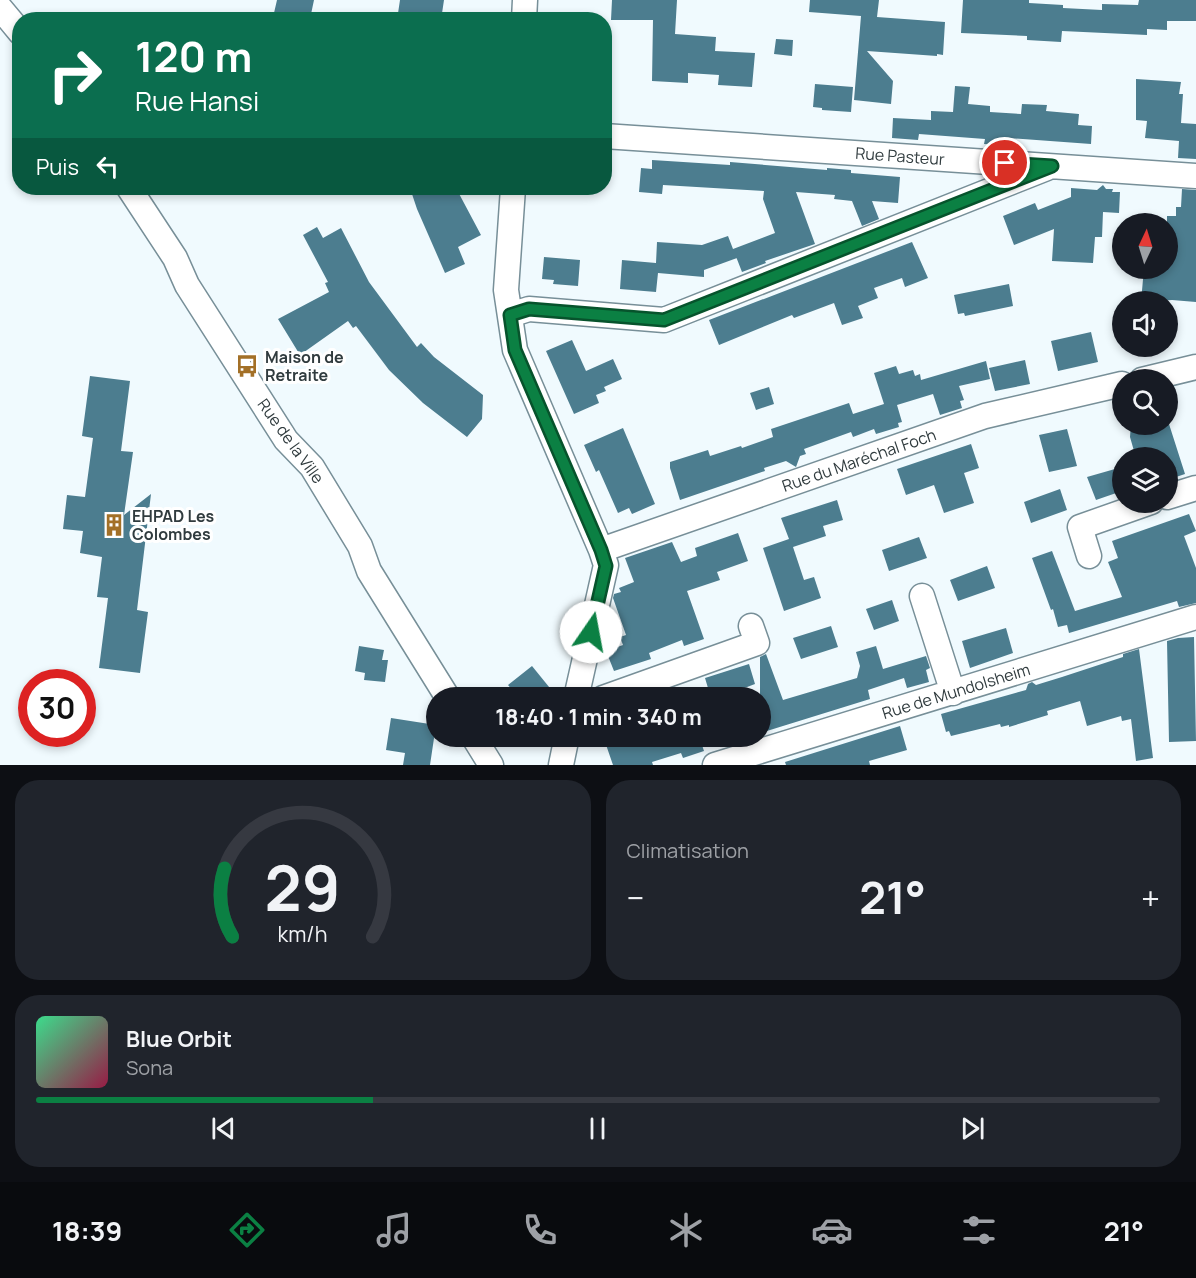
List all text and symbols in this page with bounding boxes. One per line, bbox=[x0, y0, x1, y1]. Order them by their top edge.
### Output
text: 120 m bbox=[135, 27, 252, 85]
icon: right bbox=[36, 36, 114, 114]
text: Rue Hansi bbox=[135, 82, 259, 119]
pin bbox=[979, 137, 1030, 188]
street label: Rue Pasteur bbox=[855, 142, 946, 170]
icon: arrive bbox=[988, 146, 1021, 179]
icon: left bbox=[91, 150, 124, 183]
text: Puis bbox=[36, 152, 79, 182]
north arrow bbox=[1112, 213, 1178, 279]
map controls bbox=[1112, 213, 1178, 513]
button: sound bbox=[1112, 291, 1178, 357]
place label: Maison de Retraite bbox=[265, 346, 344, 386]
bus stop icon: Maison de Retraite bbox=[234, 353, 260, 379]
button: search bbox=[1112, 369, 1178, 435]
street label: Rue de la Ville bbox=[253, 394, 329, 488]
street label: Rue du Maréchal Foch bbox=[779, 423, 939, 497]
button: layers bbox=[1112, 447, 1178, 513]
place label: EHPAD Les Colombes bbox=[132, 505, 215, 545]
building icon: EHPAD Les Colombes bbox=[101, 512, 127, 538]
position arrow bbox=[559, 600, 623, 664]
street label: Rue de Mundolsheim bbox=[879, 658, 1033, 724]
speed limit sign: 30 bbox=[18, 669, 96, 747]
text: 18:40 · 1 min · 340 m bbox=[495, 702, 702, 732]
text: Climatisation bbox=[627, 837, 749, 864]
text: 29 bbox=[265, 844, 341, 930]
text: 21° bbox=[859, 866, 926, 928]
text: − bbox=[627, 875, 644, 920]
text: + bbox=[1141, 875, 1160, 920]
text: km/h bbox=[278, 919, 328, 948]
text: Blue Orbit bbox=[126, 1024, 232, 1054]
text: Sona bbox=[126, 1054, 173, 1081]
icon: previous bbox=[207, 1112, 240, 1145]
icon: pause bbox=[581, 1112, 614, 1145]
icon: next bbox=[956, 1112, 989, 1145]
icon: directions bbox=[226, 1209, 268, 1251]
icon: music bbox=[373, 1209, 415, 1251]
icon: phone bbox=[519, 1209, 561, 1251]
icon: climate bbox=[665, 1209, 707, 1251]
icon: car bbox=[811, 1209, 853, 1251]
icon: filters bbox=[958, 1209, 1000, 1251]
text: 18:39 bbox=[52, 1212, 122, 1249]
text: 21° bbox=[1104, 1212, 1144, 1249]

